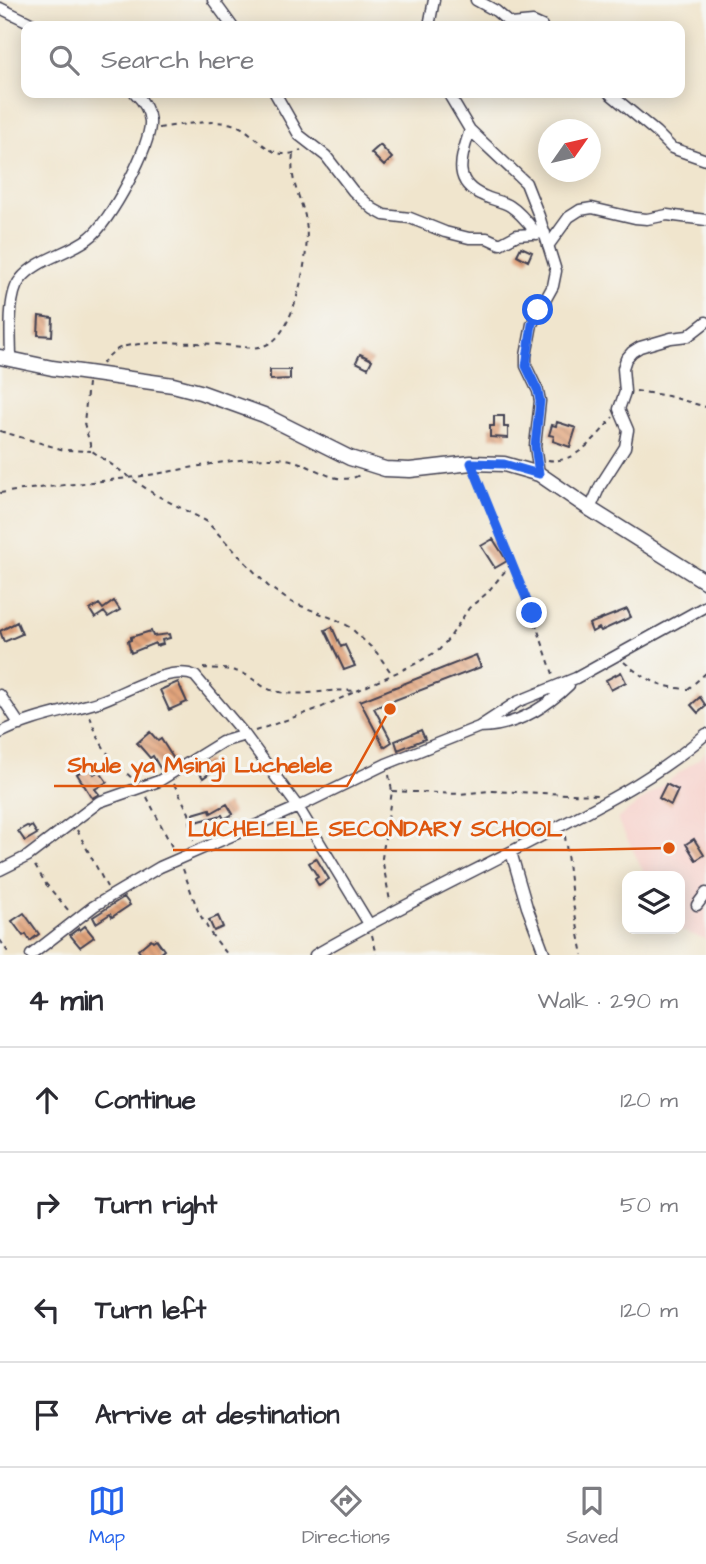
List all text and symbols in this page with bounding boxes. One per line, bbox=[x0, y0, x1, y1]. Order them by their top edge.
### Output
search box bbox=[21, 21, 685, 98]
icon: search bbox=[45, 41, 83, 79]
text: Search here bbox=[101, 42, 254, 78]
north arrow bbox=[538, 119, 601, 182]
route start bbox=[522, 294, 553, 325]
route end bbox=[516, 597, 547, 628]
callout: Shule ya Msingi Luchelele bbox=[54, 742, 347, 786]
text: Shule ya Msingi Luchelele bbox=[67, 749, 333, 783]
callout: LUCHELELE SECONDARY SCHOOL bbox=[173, 806, 576, 850]
text: LUCHELELE SECONDARY SCHOOL bbox=[188, 813, 562, 845]
map controls bbox=[622, 871, 685, 934]
button: layers bbox=[622, 871, 685, 934]
text: 4 min bbox=[28, 980, 103, 1022]
text: Walk · 290 m bbox=[537, 985, 678, 1017]
icon: ahead bbox=[28, 1081, 66, 1119]
text: Continue bbox=[95, 1082, 196, 1118]
text: 120 m bbox=[620, 1084, 678, 1116]
icon: right bbox=[28, 1186, 66, 1224]
text: Turn right bbox=[95, 1187, 217, 1223]
text: 50 m bbox=[620, 1189, 678, 1221]
icon: left bbox=[28, 1291, 66, 1329]
text: Turn left bbox=[95, 1292, 206, 1328]
text: 120 m bbox=[620, 1294, 678, 1326]
icon: arrive bbox=[28, 1396, 66, 1434]
text: Arrive at destination bbox=[95, 1397, 340, 1433]
tab: Map bbox=[88, 1482, 126, 1551]
tab: Directions bbox=[302, 1482, 390, 1551]
tab: Saved bbox=[566, 1482, 618, 1551]

